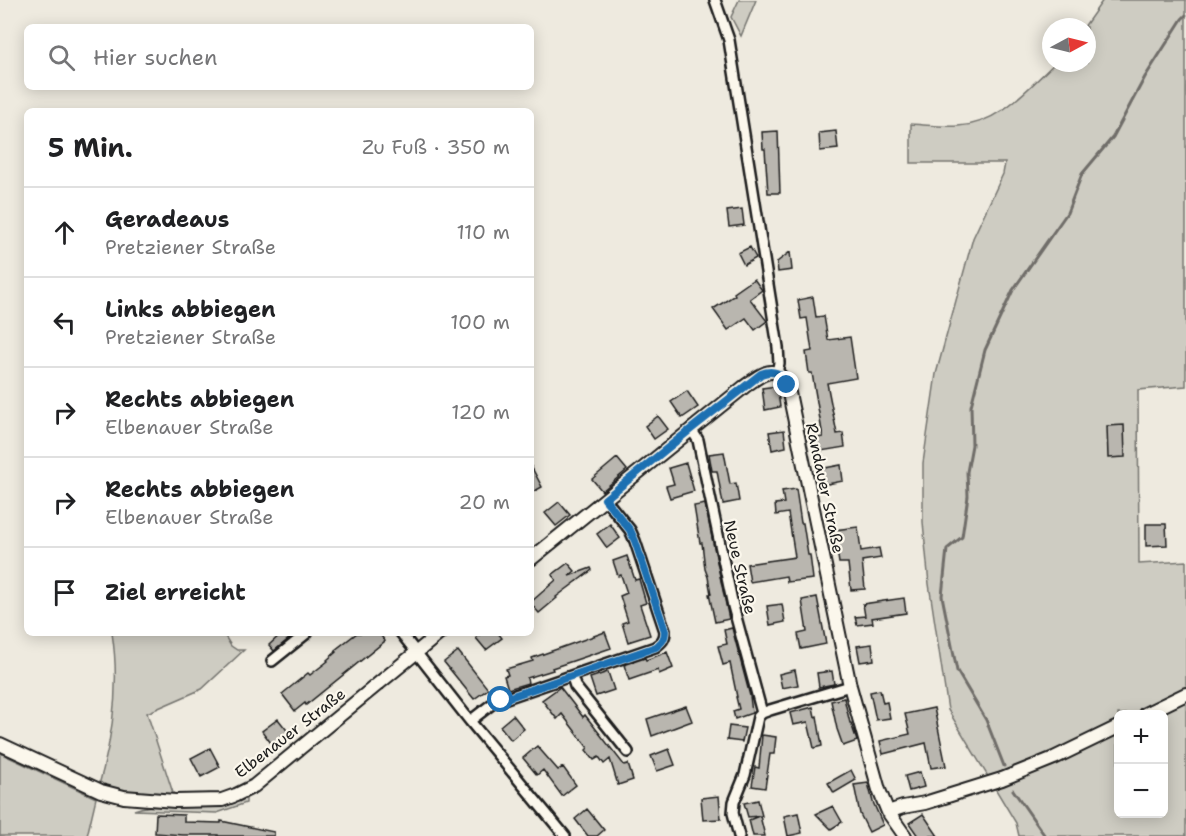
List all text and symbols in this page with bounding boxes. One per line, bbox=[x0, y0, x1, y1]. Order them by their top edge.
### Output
north arrow bbox=[1042, 18, 1096, 72]
search box bbox=[24, 24, 534, 90]
icon: search bbox=[45, 41, 78, 74]
text: Hier suchen bbox=[93, 43, 218, 72]
text: 5 Min. bbox=[48, 130, 133, 165]
text: Zu Fuß · 350 m bbox=[362, 134, 510, 160]
text: Geradeaus bbox=[105, 205, 229, 234]
icon: ahead bbox=[48, 216, 81, 249]
text: 110 m bbox=[456, 219, 510, 245]
text: Pretziener Straße bbox=[105, 234, 276, 260]
text: Links abbiegen bbox=[105, 295, 276, 324]
icon: left bbox=[48, 306, 81, 339]
text: 100 m bbox=[450, 309, 510, 335]
text: Pretziener Straße bbox=[105, 324, 276, 350]
route end bbox=[773, 371, 799, 397]
text: Rechts abbiegen bbox=[105, 385, 294, 414]
icon: right bbox=[48, 396, 81, 429]
text: 120 m bbox=[451, 399, 510, 425]
text: Elbenauer Straße bbox=[105, 414, 274, 440]
street label: Randauer Straße bbox=[801, 421, 849, 555]
text: Rechts abbiegen bbox=[105, 475, 294, 504]
icon: right bbox=[48, 486, 81, 519]
text: 20 m bbox=[459, 489, 510, 515]
text: Elbenauer Straße bbox=[105, 504, 274, 530]
street label: Neue Straße bbox=[719, 518, 761, 616]
icon: arrive bbox=[48, 576, 81, 609]
text: Ziel erreicht bbox=[105, 578, 246, 607]
street label: Elbenauer Straße bbox=[230, 683, 350, 783]
route start bbox=[487, 686, 513, 712]
map controls bbox=[1114, 710, 1168, 818]
button: + bbox=[1114, 710, 1168, 764]
button: − bbox=[1114, 764, 1168, 818]

